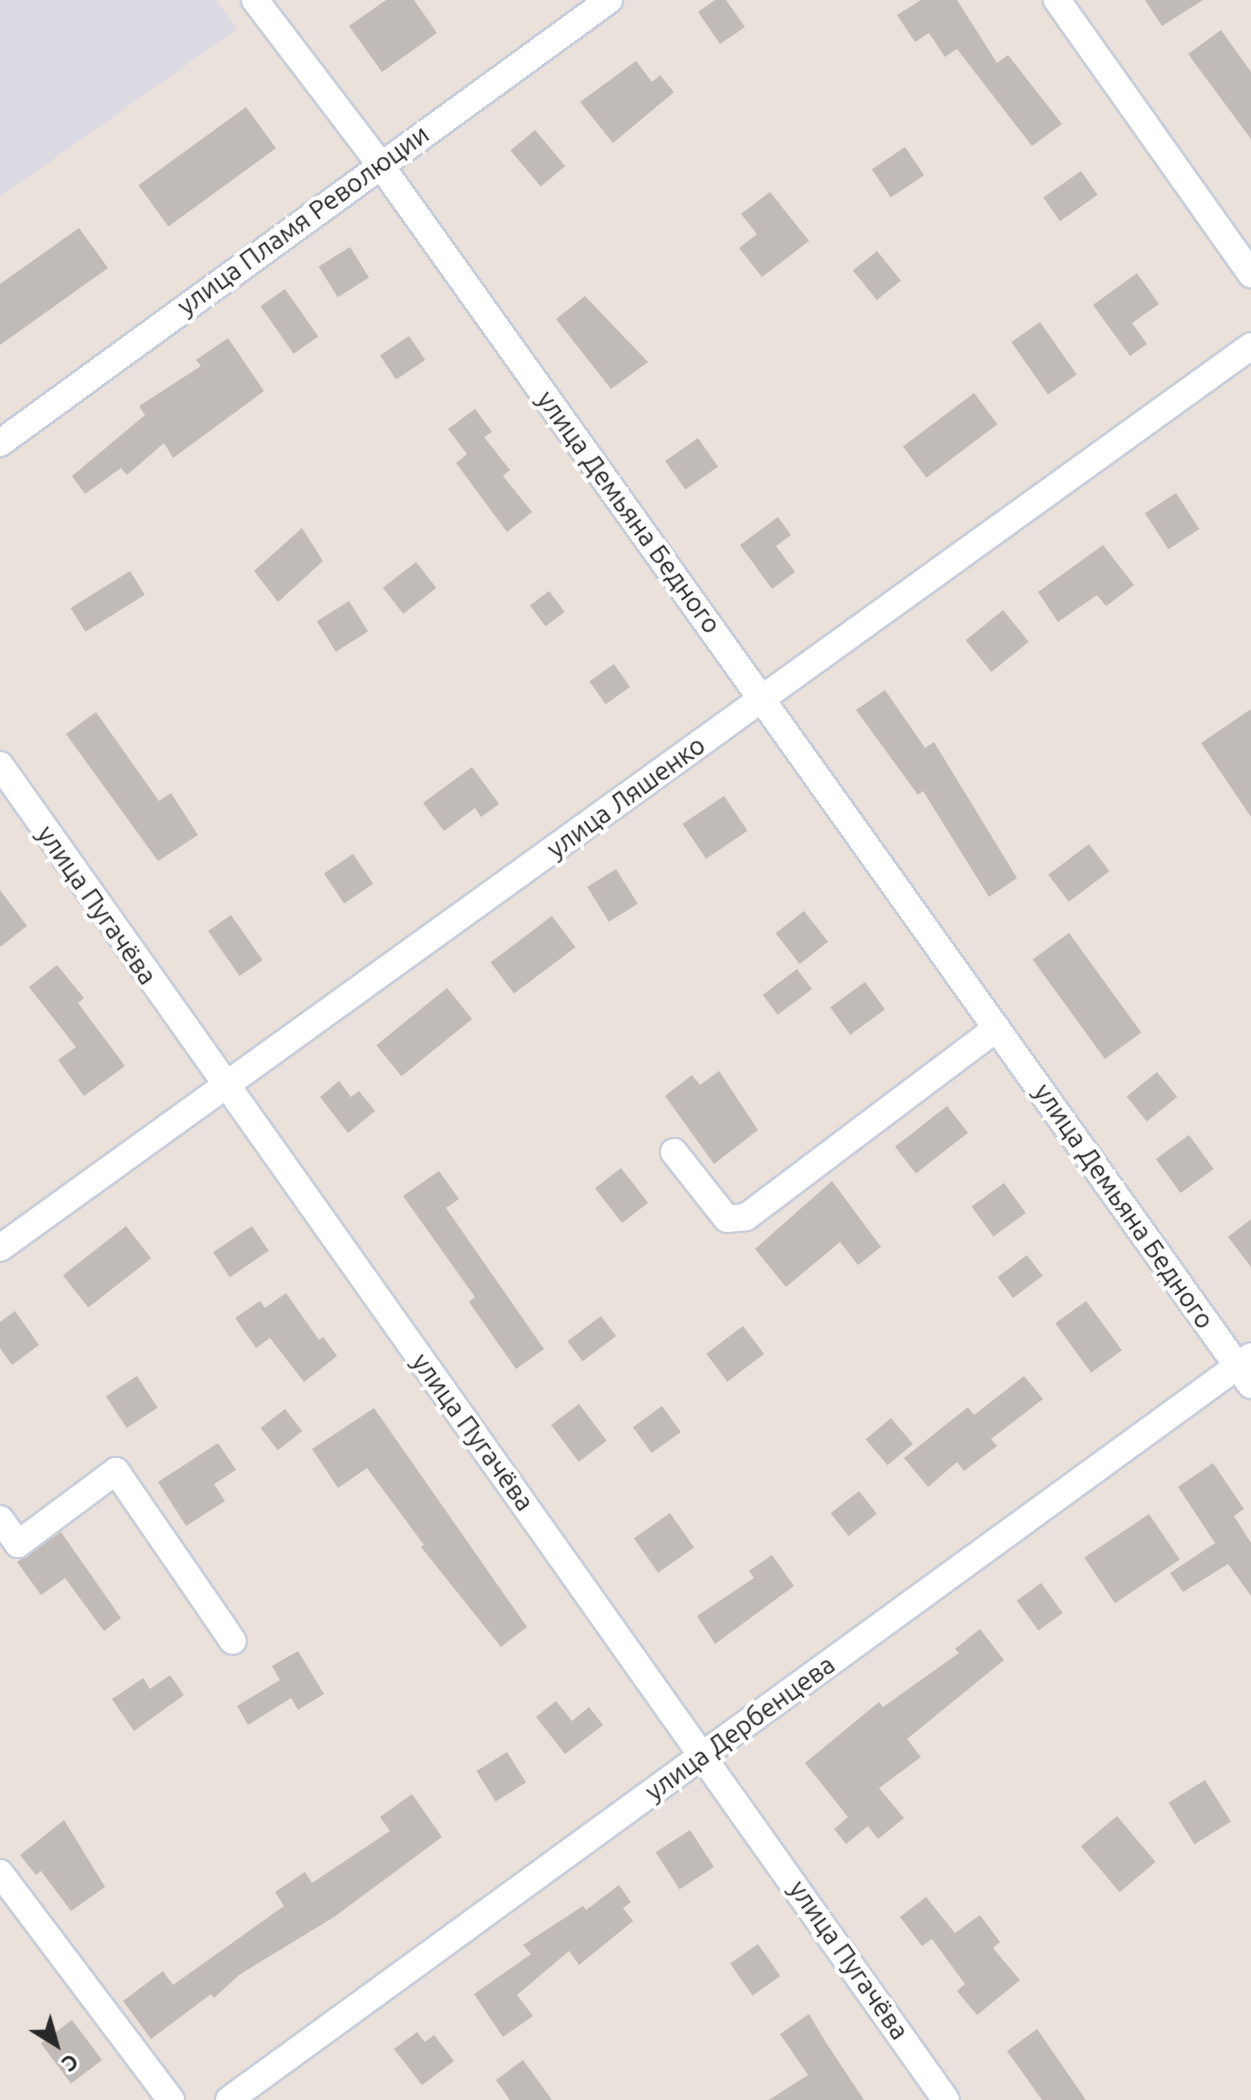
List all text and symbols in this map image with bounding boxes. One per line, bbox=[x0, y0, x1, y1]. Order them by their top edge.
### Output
street label: улица Пламя Революции bbox=[171, 118, 435, 322]
street label: улица Демьяна Бедного bbox=[531, 385, 727, 639]
street label: улица Ляшенко bbox=[541, 729, 711, 865]
street label: улица Пугачёва bbox=[31, 819, 163, 991]
street label: улица Демьяна Бедного bbox=[1027, 1077, 1221, 1335]
street label: улица Пугачёва bbox=[405, 1347, 541, 1517]
street label: улица Дербенцева bbox=[639, 1649, 841, 1807]
street label: улица Пугачёва bbox=[783, 1874, 915, 2046]
north arrow bbox=[16, 2004, 96, 2084]
text: С bbox=[58, 2049, 84, 2078]

